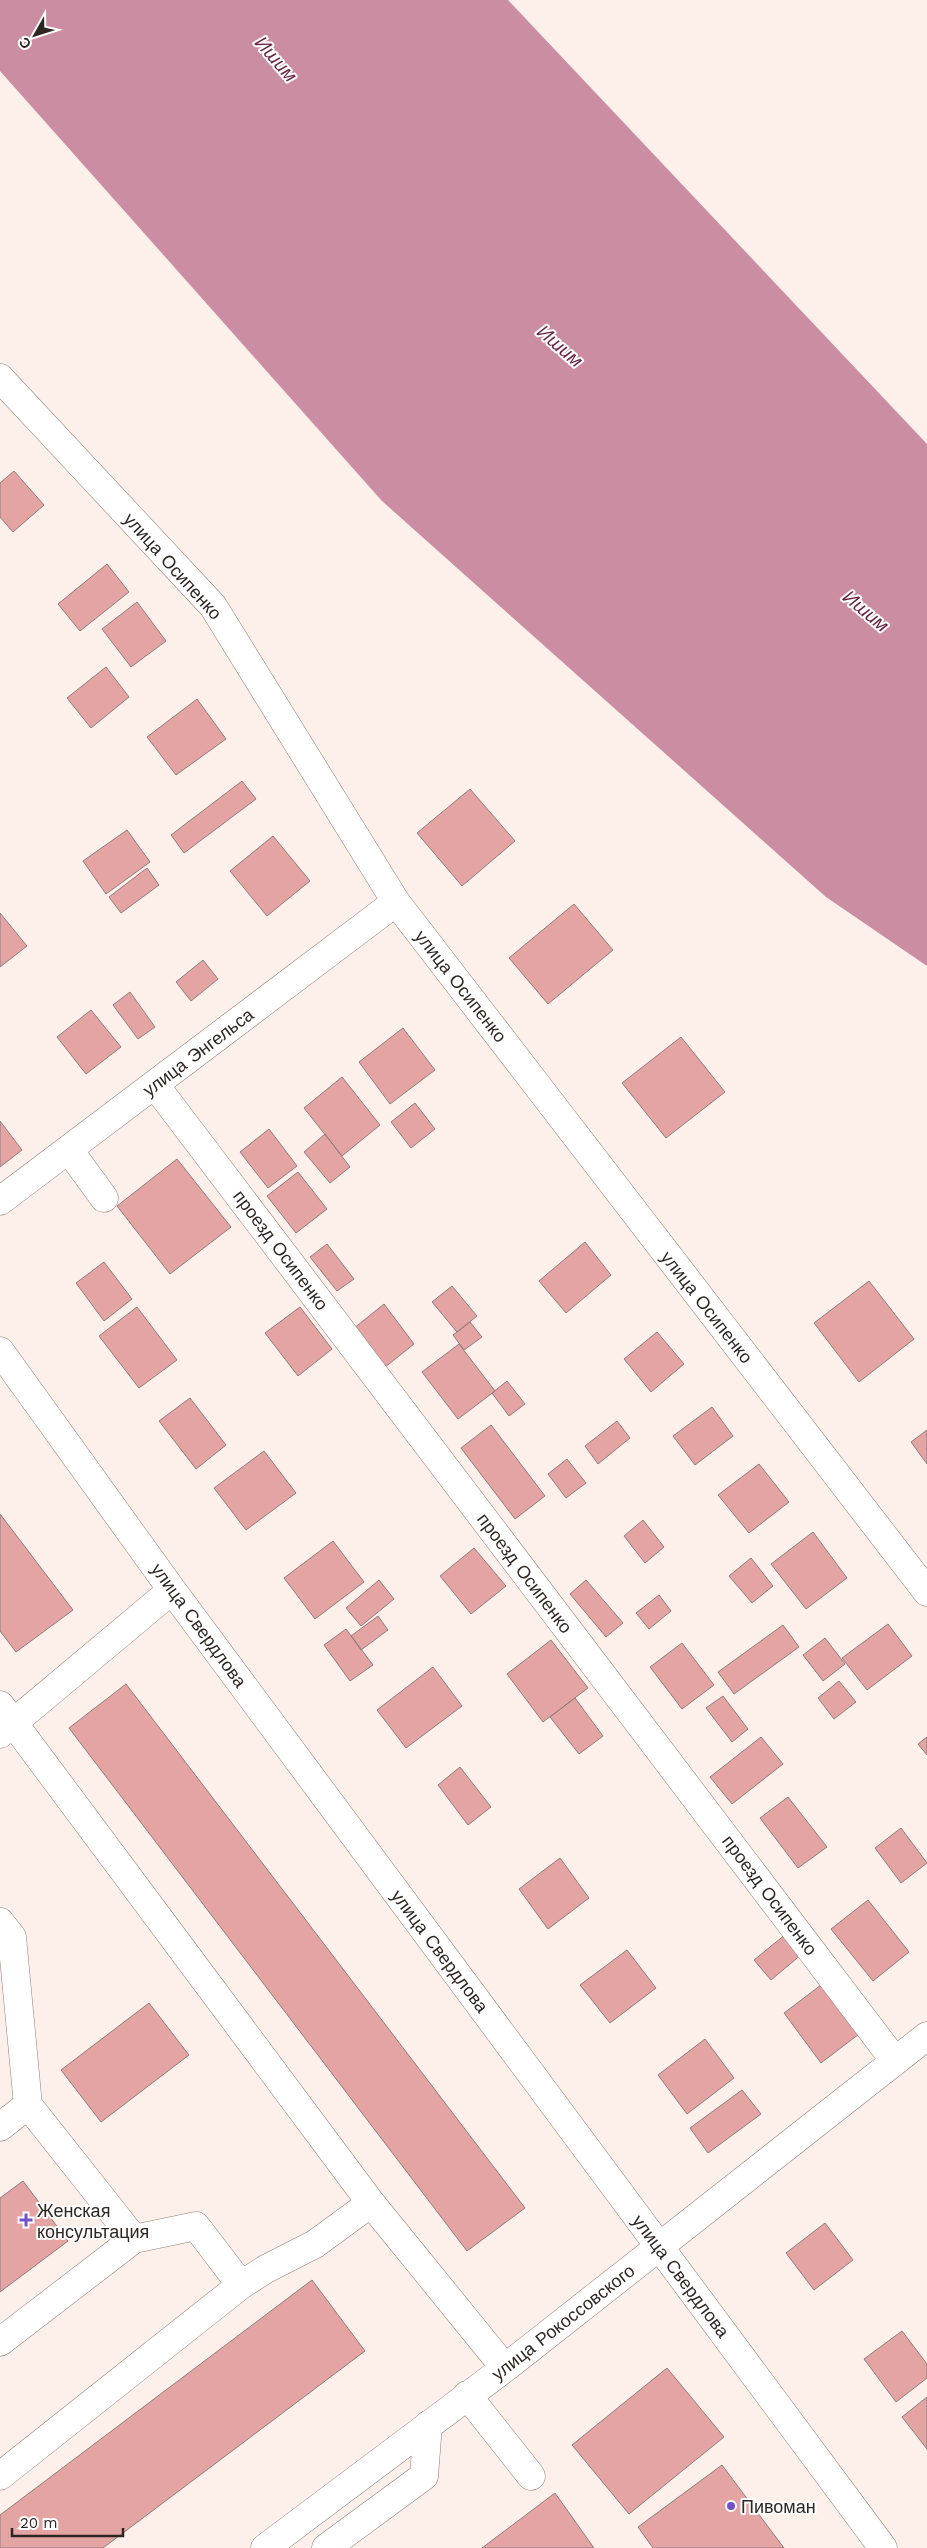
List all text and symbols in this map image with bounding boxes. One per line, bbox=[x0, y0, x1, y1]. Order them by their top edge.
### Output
north arrow bbox=[10, 10, 60, 60]
water label: Ишим bbox=[250, 31, 302, 87]
text: С bbox=[15, 34, 34, 52]
water label: Ишим bbox=[532, 320, 588, 372]
street label: улица Осипенко bbox=[120, 508, 226, 624]
water label: Ишим bbox=[838, 585, 894, 637]
street label: улица Осипенко bbox=[411, 926, 511, 1046]
street label: улица Энгельса bbox=[139, 1003, 258, 1100]
street label: проезд Осипенко bbox=[229, 1186, 333, 1314]
street label: улица Осипенко bbox=[657, 1247, 757, 1367]
street label: проезд Осипенко bbox=[473, 1509, 577, 1637]
street label: улица Свердлова bbox=[147, 1559, 252, 1692]
street label: проезд Осипенко bbox=[718, 1831, 822, 1959]
street label: улица Свердлова bbox=[387, 1886, 494, 2017]
place label: Женская консультация bbox=[37, 2200, 149, 2242]
street label: улица Свердлова bbox=[628, 2211, 735, 2342]
marker: Женская консультация bbox=[19, 2213, 33, 2227]
street label: улица Рокоссовского bbox=[487, 2260, 639, 2384]
place label: Пивоман bbox=[741, 2496, 816, 2517]
marker: Пивоман bbox=[725, 2500, 737, 2512]
scale bar bbox=[12, 2506, 124, 2538]
text: 20 m bbox=[20, 2514, 58, 2532]

